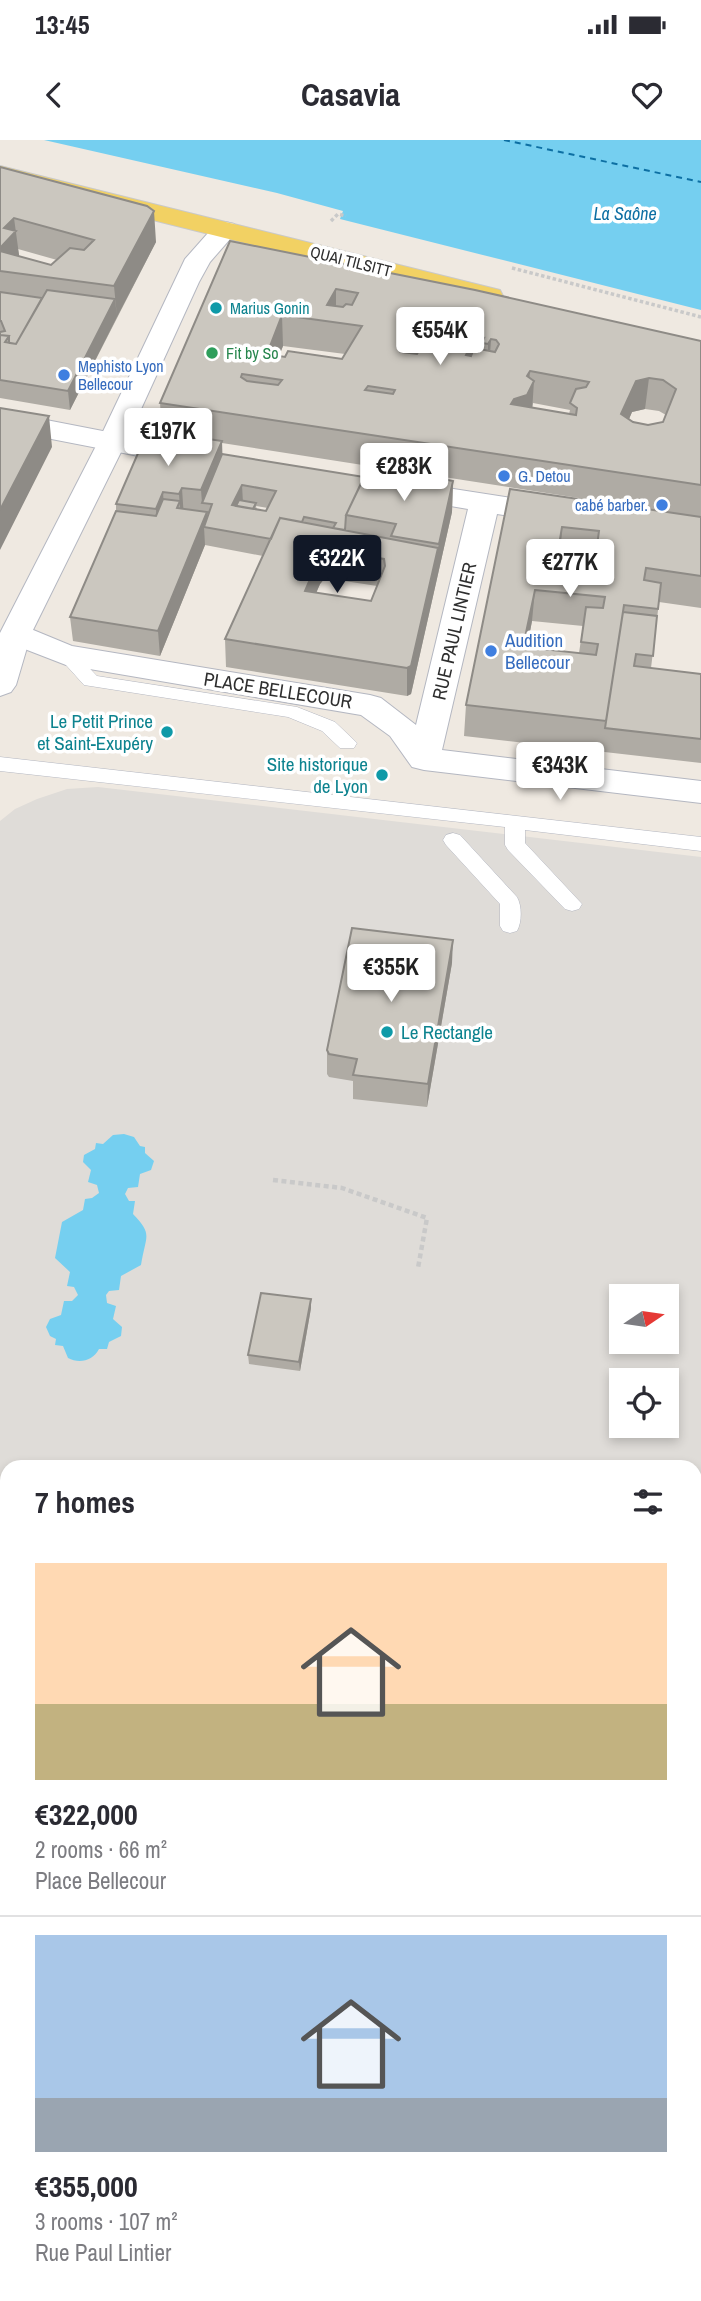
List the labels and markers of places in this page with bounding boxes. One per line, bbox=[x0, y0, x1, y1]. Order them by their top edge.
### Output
place label: Marius Gonin bbox=[230, 297, 310, 319]
marker: Marius Gonin bbox=[208, 300, 224, 316]
pin: €554K bbox=[391, 308, 489, 367]
place label: Fit by So bbox=[226, 342, 279, 364]
marker: Fit by So bbox=[204, 345, 220, 361]
place label: Mephisto Lyon Bellecour bbox=[78, 355, 164, 395]
marker: Mephisto Lyon Bellecour bbox=[56, 367, 72, 383]
pin: €197K bbox=[119, 408, 217, 468]
pin: €283K bbox=[355, 444, 453, 503]
place label: G. Detou bbox=[518, 465, 571, 487]
marker: G. Detou bbox=[496, 468, 512, 484]
place label: cabé barber. bbox=[575, 494, 648, 516]
marker: cabé barber. bbox=[654, 497, 670, 513]
pin: €322K bbox=[288, 536, 386, 595]
pin: €277K bbox=[521, 540, 619, 599]
place label: Audition Bellecour bbox=[504, 627, 571, 675]
marker: Audition Bellecour bbox=[483, 643, 499, 659]
place label: Le Petit Prince et Saint-Exupéry bbox=[37, 708, 153, 756]
marker: Le Petit Prince et Saint-Exupéry bbox=[159, 724, 175, 740]
pin: €343K bbox=[511, 742, 609, 802]
place label: Site historique de Lyon bbox=[267, 751, 368, 799]
marker: Site historique de Lyon bbox=[374, 767, 390, 783]
pin: €355K bbox=[342, 944, 440, 1004]
place label: Le Rectangle bbox=[401, 1019, 493, 1045]
marker: Le Rectangle bbox=[379, 1024, 395, 1040]

